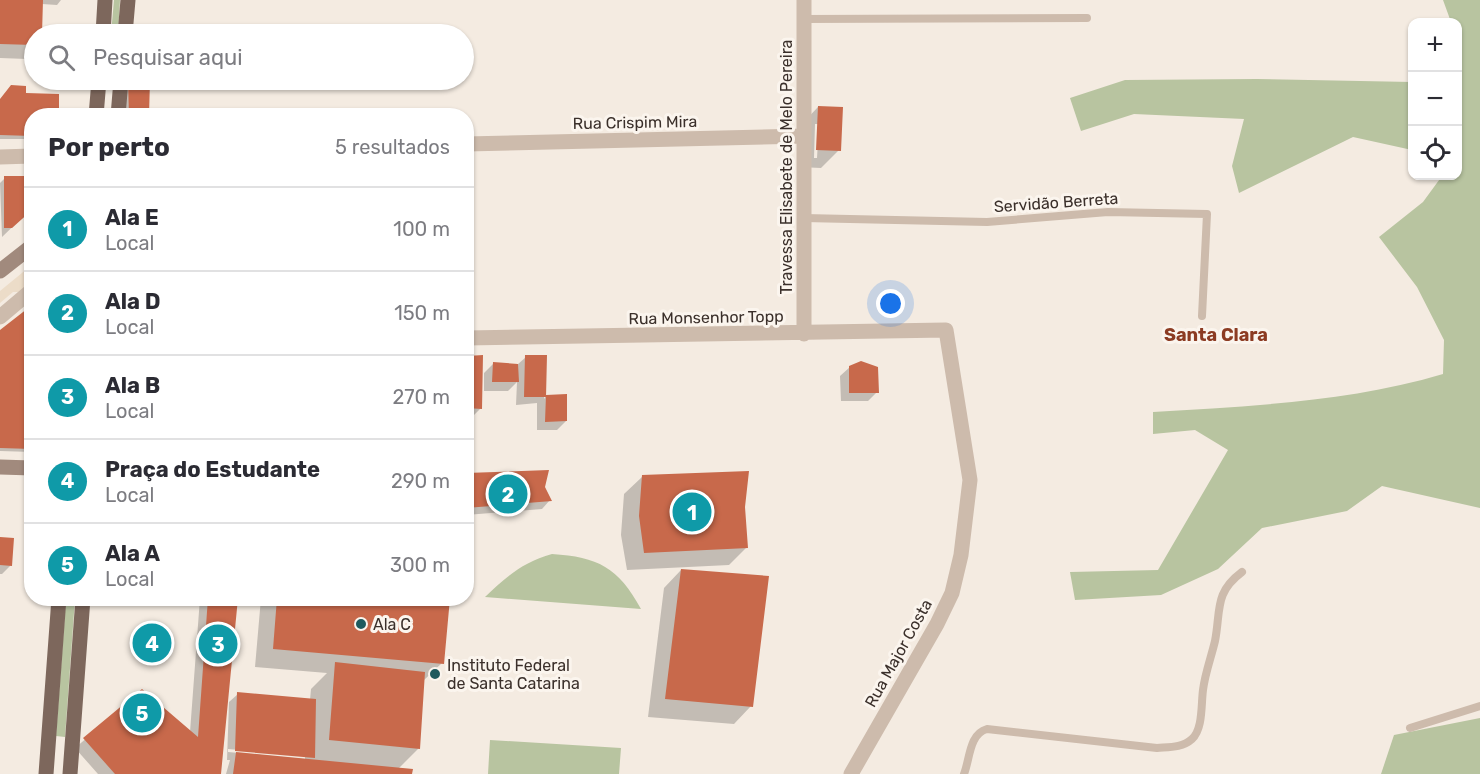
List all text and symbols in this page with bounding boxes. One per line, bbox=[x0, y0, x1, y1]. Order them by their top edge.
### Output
map controls bbox=[1408, 18, 1462, 180]
button: + bbox=[1408, 18, 1462, 72]
search box bbox=[24, 24, 474, 90]
street label: Travessa Elisabete de Melo Pereira bbox=[777, 40, 796, 294]
icon: search bbox=[45, 41, 78, 74]
text: Pesquisar aqui bbox=[93, 44, 243, 71]
button: − bbox=[1408, 72, 1462, 126]
street label: Rua Crispim Mira bbox=[573, 112, 697, 133]
button: locate bbox=[1408, 126, 1462, 180]
text: Por perto bbox=[48, 132, 170, 163]
text: 5 resultados bbox=[335, 135, 450, 159]
street label: Servidão Berreta bbox=[993, 189, 1119, 216]
text: Ala E bbox=[105, 204, 159, 231]
text: 1 bbox=[63, 217, 72, 241]
text: 100 m bbox=[393, 217, 450, 241]
text: Local bbox=[105, 231, 154, 255]
text: Ala D bbox=[105, 288, 160, 315]
your location bbox=[876, 289, 905, 318]
text: 2 bbox=[61, 301, 74, 325]
text: 150 m bbox=[394, 301, 450, 325]
street label: Rua Monsenhor Topp bbox=[628, 307, 784, 328]
text: Local bbox=[105, 315, 154, 339]
district label: Santa Clara bbox=[1164, 324, 1268, 346]
text: Ala B bbox=[105, 372, 160, 399]
text: 3 bbox=[61, 385, 74, 409]
text: 270 m bbox=[393, 385, 450, 409]
text: Local bbox=[105, 399, 154, 423]
text: Praça do Estudante bbox=[105, 456, 320, 483]
text: 4 bbox=[61, 469, 74, 493]
text: 290 m bbox=[391, 469, 450, 493]
pin: 2 bbox=[488, 472, 528, 516]
text: Local bbox=[105, 483, 154, 507]
pin: 1 bbox=[672, 490, 712, 534]
text: Ala A bbox=[105, 540, 160, 567]
text: 5 bbox=[61, 553, 74, 577]
text: 300 m bbox=[390, 553, 450, 577]
text: Local bbox=[105, 567, 154, 591]
street label: Rua Major Costa bbox=[861, 596, 936, 711]
place label: Ala C bbox=[373, 615, 411, 634]
marker: Ala C bbox=[354, 617, 368, 631]
pin: 4 bbox=[132, 620, 172, 666]
pin: 3 bbox=[198, 622, 238, 666]
place label: Instituto Federal de Santa Catarina bbox=[447, 656, 580, 693]
marker: Instituto Federal de Santa Catarina bbox=[428, 667, 442, 681]
pin: 5 bbox=[122, 690, 162, 736]

